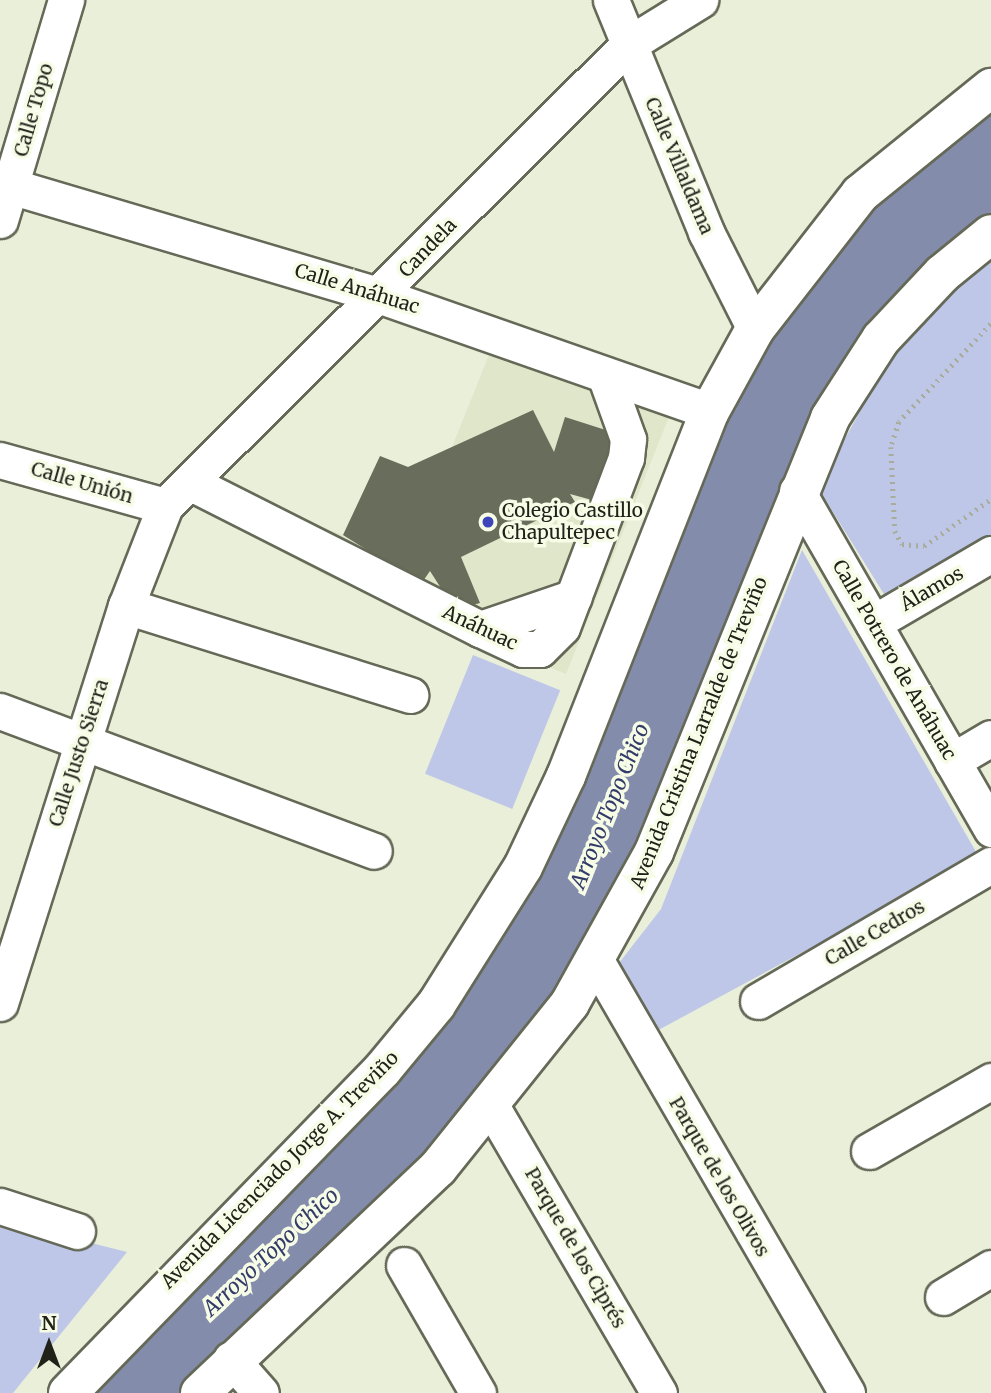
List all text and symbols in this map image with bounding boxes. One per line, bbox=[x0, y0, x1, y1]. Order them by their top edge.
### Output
street label: Calle Topo bbox=[10, 61, 58, 159]
street label: Calle Villaldama bbox=[640, 94, 718, 238]
street label: Candela bbox=[394, 214, 462, 282]
street label: Calle Anáhuac bbox=[292, 259, 422, 319]
street label: Calle Unión bbox=[28, 458, 136, 508]
place label: Colegio Castillo Chapultepec bbox=[502, 500, 643, 544]
marker: Colegio Castillo Chapultepec bbox=[480, 514, 496, 530]
street label: Calle Potrero de Anáhuac bbox=[827, 556, 961, 764]
street label: Álamos bbox=[896, 562, 968, 616]
street label: Avenida Cristina Larralde de Treviño bbox=[626, 574, 772, 892]
street label: Anáhuac bbox=[439, 601, 521, 655]
street label: Calle Justo Sierra bbox=[44, 677, 114, 829]
water label: Arroyo Topo Chico bbox=[565, 720, 655, 892]
street label: Calle Cedros bbox=[821, 895, 929, 971]
street label: Avenida Licenciado Jorge A. Treviño bbox=[157, 1047, 403, 1293]
street label: Parque de los Olivos bbox=[664, 1093, 774, 1261]
street label: Parque de los Ciprés bbox=[520, 1164, 630, 1332]
water label: Arroyo Topo Chico bbox=[198, 1183, 344, 1321]
north arrow bbox=[14, 1309, 84, 1379]
text: N bbox=[41, 1311, 57, 1335]

